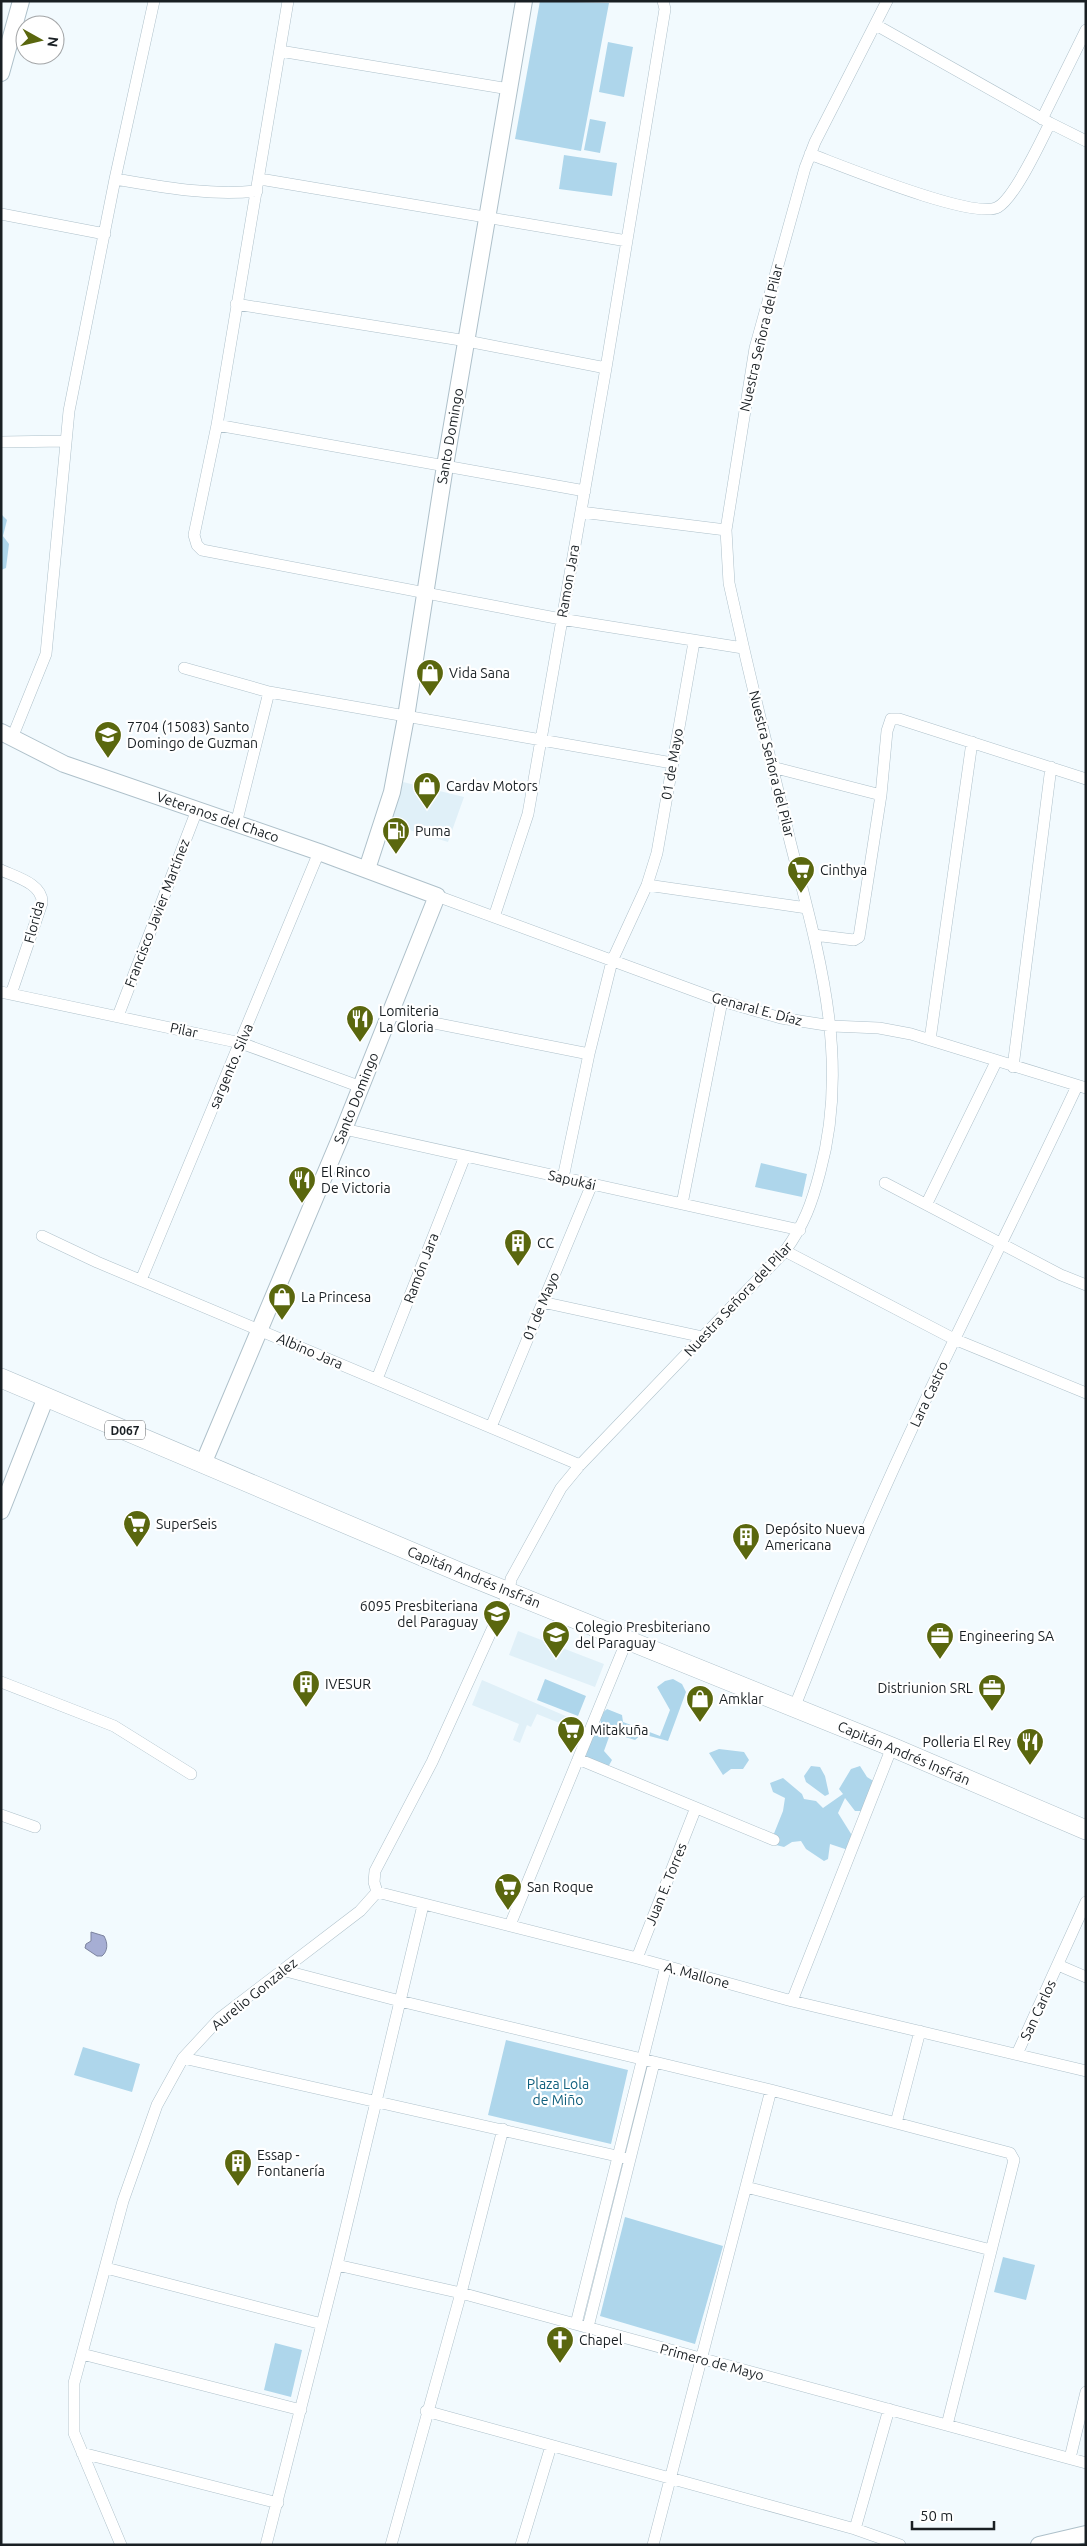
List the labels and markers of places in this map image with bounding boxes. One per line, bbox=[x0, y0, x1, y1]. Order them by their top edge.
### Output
shop icon: Vida Sana bbox=[415, 658, 445, 697]
place label: Vida Sana bbox=[449, 665, 510, 681]
place label: 7704 (15083) Santo Domingo de Guzman bbox=[127, 719, 258, 751]
school or university icon: 7704 (15083) Santo Domingo de Guzman bbox=[93, 720, 123, 759]
shop icon: Cardav Motors bbox=[412, 771, 442, 810]
place label: Cardav Motors bbox=[446, 778, 538, 794]
fuel station icon: Puma bbox=[381, 816, 411, 855]
place label: Puma bbox=[415, 823, 451, 839]
supermarket icon: Cinthya bbox=[786, 855, 816, 894]
place label: Cinthya bbox=[820, 862, 867, 878]
place label: Lomiteria La Gloria bbox=[379, 1003, 439, 1035]
restaurant icon: Lomiteria La Gloria bbox=[345, 1004, 375, 1043]
place label: El Rinco De Victoria bbox=[321, 1164, 391, 1196]
restaurant icon: El Rinco De Victoria bbox=[287, 1165, 317, 1204]
building icon: CC bbox=[503, 1228, 533, 1267]
place label: CC bbox=[537, 1235, 554, 1251]
shop icon: La Princesa bbox=[267, 1282, 297, 1321]
place label: La Princesa bbox=[301, 1289, 371, 1305]
supermarket icon: SuperSeis bbox=[122, 1509, 152, 1548]
place label: SuperSeis bbox=[156, 1516, 217, 1532]
place label: Depósito Nueva Americana bbox=[765, 1521, 865, 1553]
building icon: Depósito Nueva Americana bbox=[731, 1522, 761, 1561]
place label: 6095 Presbiteriana del Paraguay bbox=[360, 1598, 478, 1630]
school or university icon: 6095 Presbiteriana del Paraguay bbox=[482, 1599, 512, 1638]
place label: Colegio Presbiteriano del Paraguay bbox=[575, 1619, 710, 1651]
school or university icon: Colegio Presbiteriano del Paraguay bbox=[541, 1620, 571, 1659]
office icon: Engineering SA bbox=[925, 1621, 955, 1660]
place label: Engineering SA bbox=[959, 1628, 1054, 1644]
building icon: IVESUR bbox=[291, 1669, 321, 1708]
office icon: Distriunion SRL bbox=[977, 1673, 1007, 1712]
place label: IVESUR bbox=[325, 1676, 371, 1692]
place label: Distriunion SRL bbox=[877, 1680, 973, 1696]
shop icon: Amklar bbox=[685, 1684, 715, 1723]
place label: Amklar bbox=[719, 1691, 764, 1707]
supermarket icon: Mitakuña bbox=[556, 1715, 586, 1754]
place label: Mitakuña bbox=[590, 1722, 648, 1738]
restaurant icon: Polleria El Rey bbox=[1015, 1727, 1045, 1766]
place label: Polleria El Rey bbox=[923, 1734, 1011, 1750]
supermarket icon: San Roque bbox=[493, 1872, 523, 1911]
place label: San Roque bbox=[527, 1879, 594, 1895]
place label: Essap - Fontanería bbox=[257, 2147, 325, 2179]
building icon: Essap - Fontanería bbox=[223, 2148, 253, 2187]
church icon: Chapel bbox=[545, 2325, 575, 2364]
place label: Chapel bbox=[579, 2332, 623, 2348]

